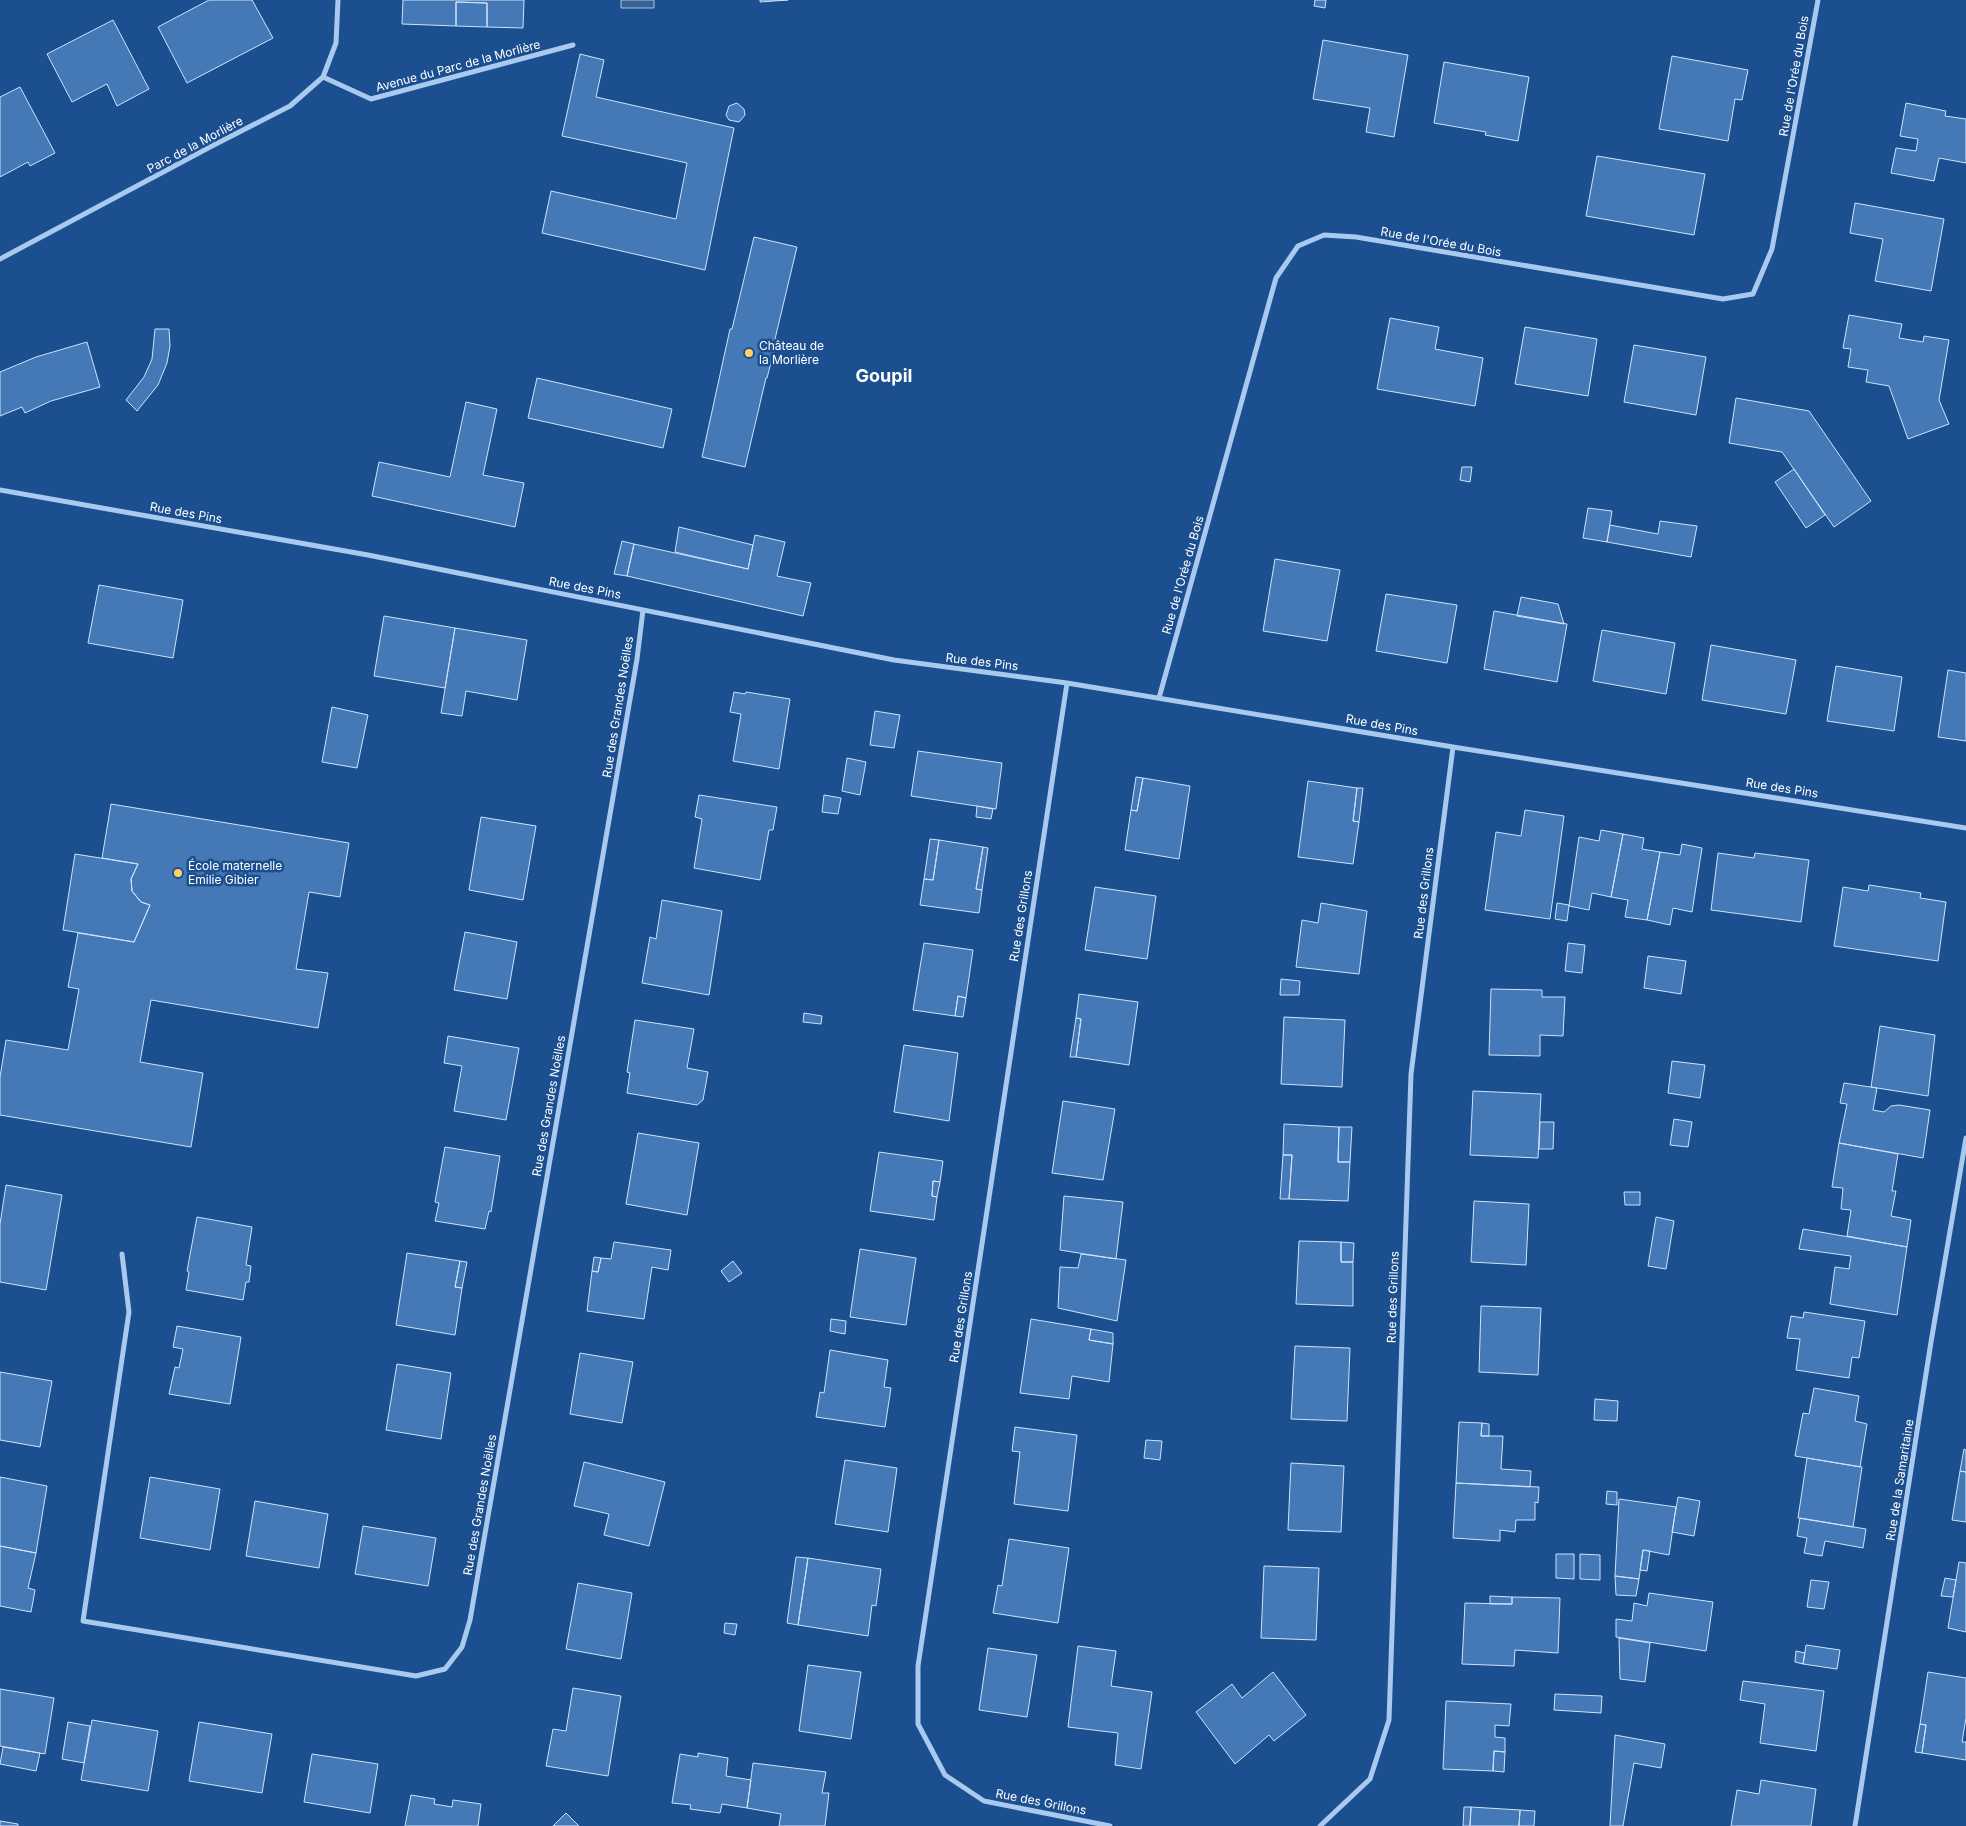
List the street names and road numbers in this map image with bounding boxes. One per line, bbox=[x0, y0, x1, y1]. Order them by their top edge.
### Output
street label: Rue de l'Orée du Bois bbox=[1775, 14, 1812, 137]
street label: Avenue du Parc de la Morlière bbox=[374, 36, 542, 95]
street label: Parc de la Morlière bbox=[144, 113, 245, 176]
street label: Rue de l'Orée du Bois bbox=[1380, 223, 1503, 260]
street label: Rue des Pins bbox=[149, 499, 223, 526]
street label: Rue de l'Orée du Bois bbox=[1158, 514, 1207, 636]
street label: Rue des Pins bbox=[548, 573, 622, 602]
street label: Rue des Grandes Noëlles bbox=[599, 635, 636, 779]
street label: Rue des Pins bbox=[945, 650, 1019, 673]
street label: Rue des Pins bbox=[1345, 711, 1419, 738]
street label: Rue des Pins bbox=[1745, 774, 1819, 801]
street label: Rue des Grillons bbox=[1410, 846, 1437, 940]
street label: Rue des Grillons bbox=[1006, 869, 1035, 963]
street label: Rue des Grandes Noëlles bbox=[529, 1034, 568, 1178]
street label: Rue des Grillons bbox=[1383, 1251, 1402, 1343]
street label: Rue des Grillons bbox=[946, 1270, 975, 1364]
street label: Rue de la Samaritaine bbox=[1882, 1418, 1917, 1542]
street label: Rue des Grandes Noëlles bbox=[460, 1433, 499, 1577]
street label: Rue des Grillons bbox=[994, 1785, 1088, 1818]

